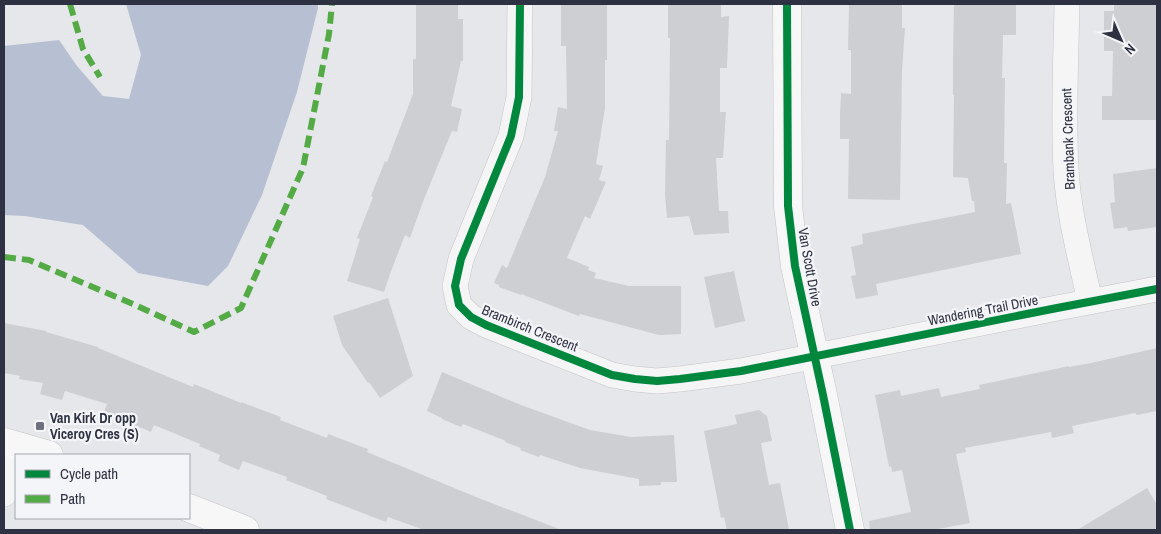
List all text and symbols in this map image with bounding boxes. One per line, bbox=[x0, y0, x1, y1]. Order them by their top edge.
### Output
north arrow bbox=[1096, 15, 1146, 65]
text: N bbox=[1121, 40, 1139, 58]
street label: Brambank Crescent bbox=[1057, 88, 1079, 190]
street label: Van Scott Drive bbox=[794, 226, 826, 308]
street label: Wandering Trail Drive bbox=[926, 290, 1040, 330]
street label: Brambirch Crescent bbox=[479, 301, 581, 355]
place label: Van Kirk Dr opp Viceroy Cres (S) bbox=[50, 409, 139, 443]
marker: Van Kirk Dr opp Viceroy Cres (S) bbox=[34, 420, 46, 432]
legend bbox=[15, 454, 190, 519]
text: Cycle path bbox=[60, 463, 118, 484]
text: Path bbox=[60, 488, 85, 509]

